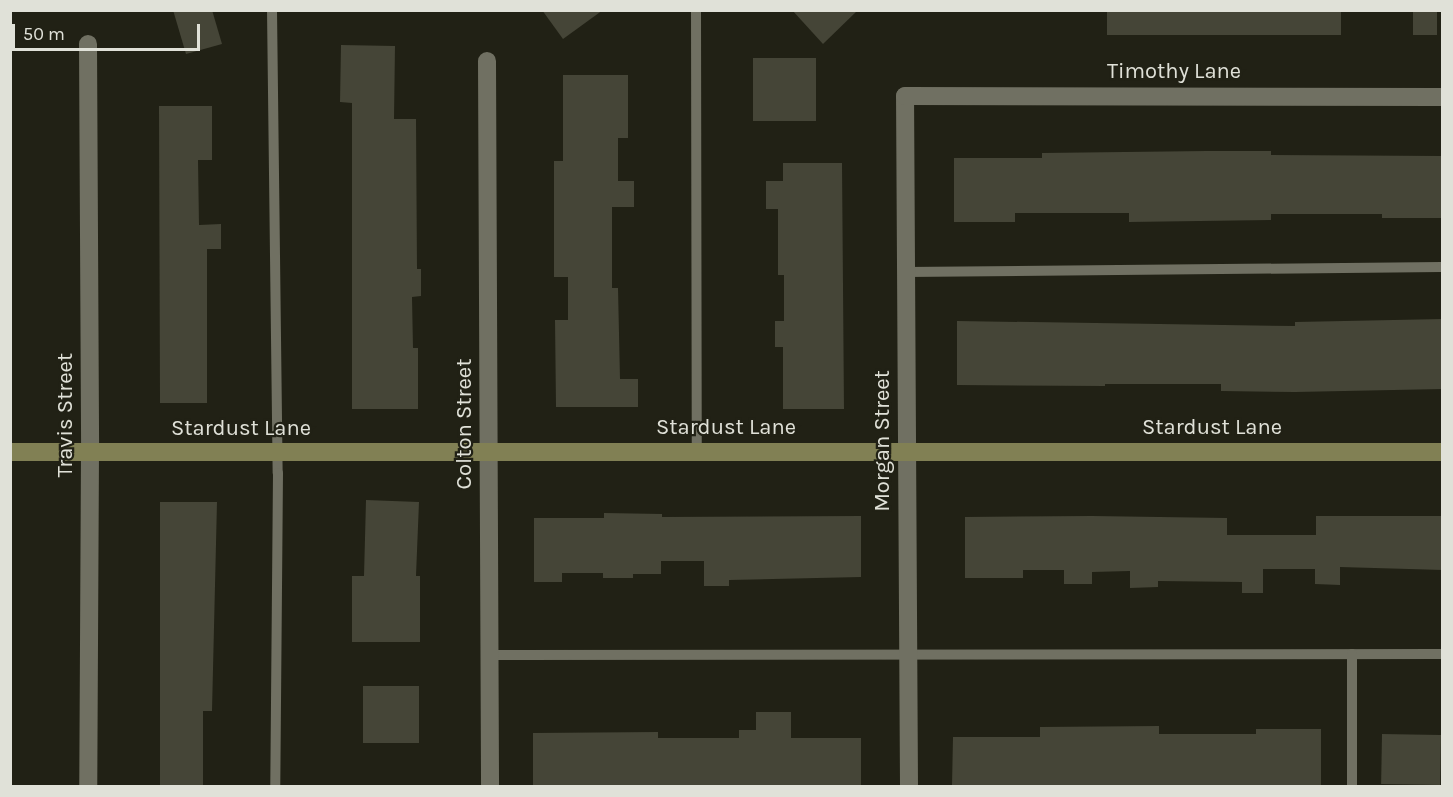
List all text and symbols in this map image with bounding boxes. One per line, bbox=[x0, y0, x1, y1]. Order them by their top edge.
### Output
scale bar bbox=[15, 12, 202, 50]
text: 50 m bbox=[23, 23, 65, 45]
street label: Timothy Lane bbox=[1107, 59, 1241, 85]
street label: Travis Street bbox=[53, 353, 79, 477]
street label: Colton Street bbox=[452, 359, 478, 489]
street label: Morgan Street bbox=[870, 370, 896, 512]
street label: Stardust Lane bbox=[656, 415, 796, 441]
street label: Stardust Lane bbox=[1142, 415, 1282, 441]
street label: Stardust Lane bbox=[171, 416, 311, 442]

